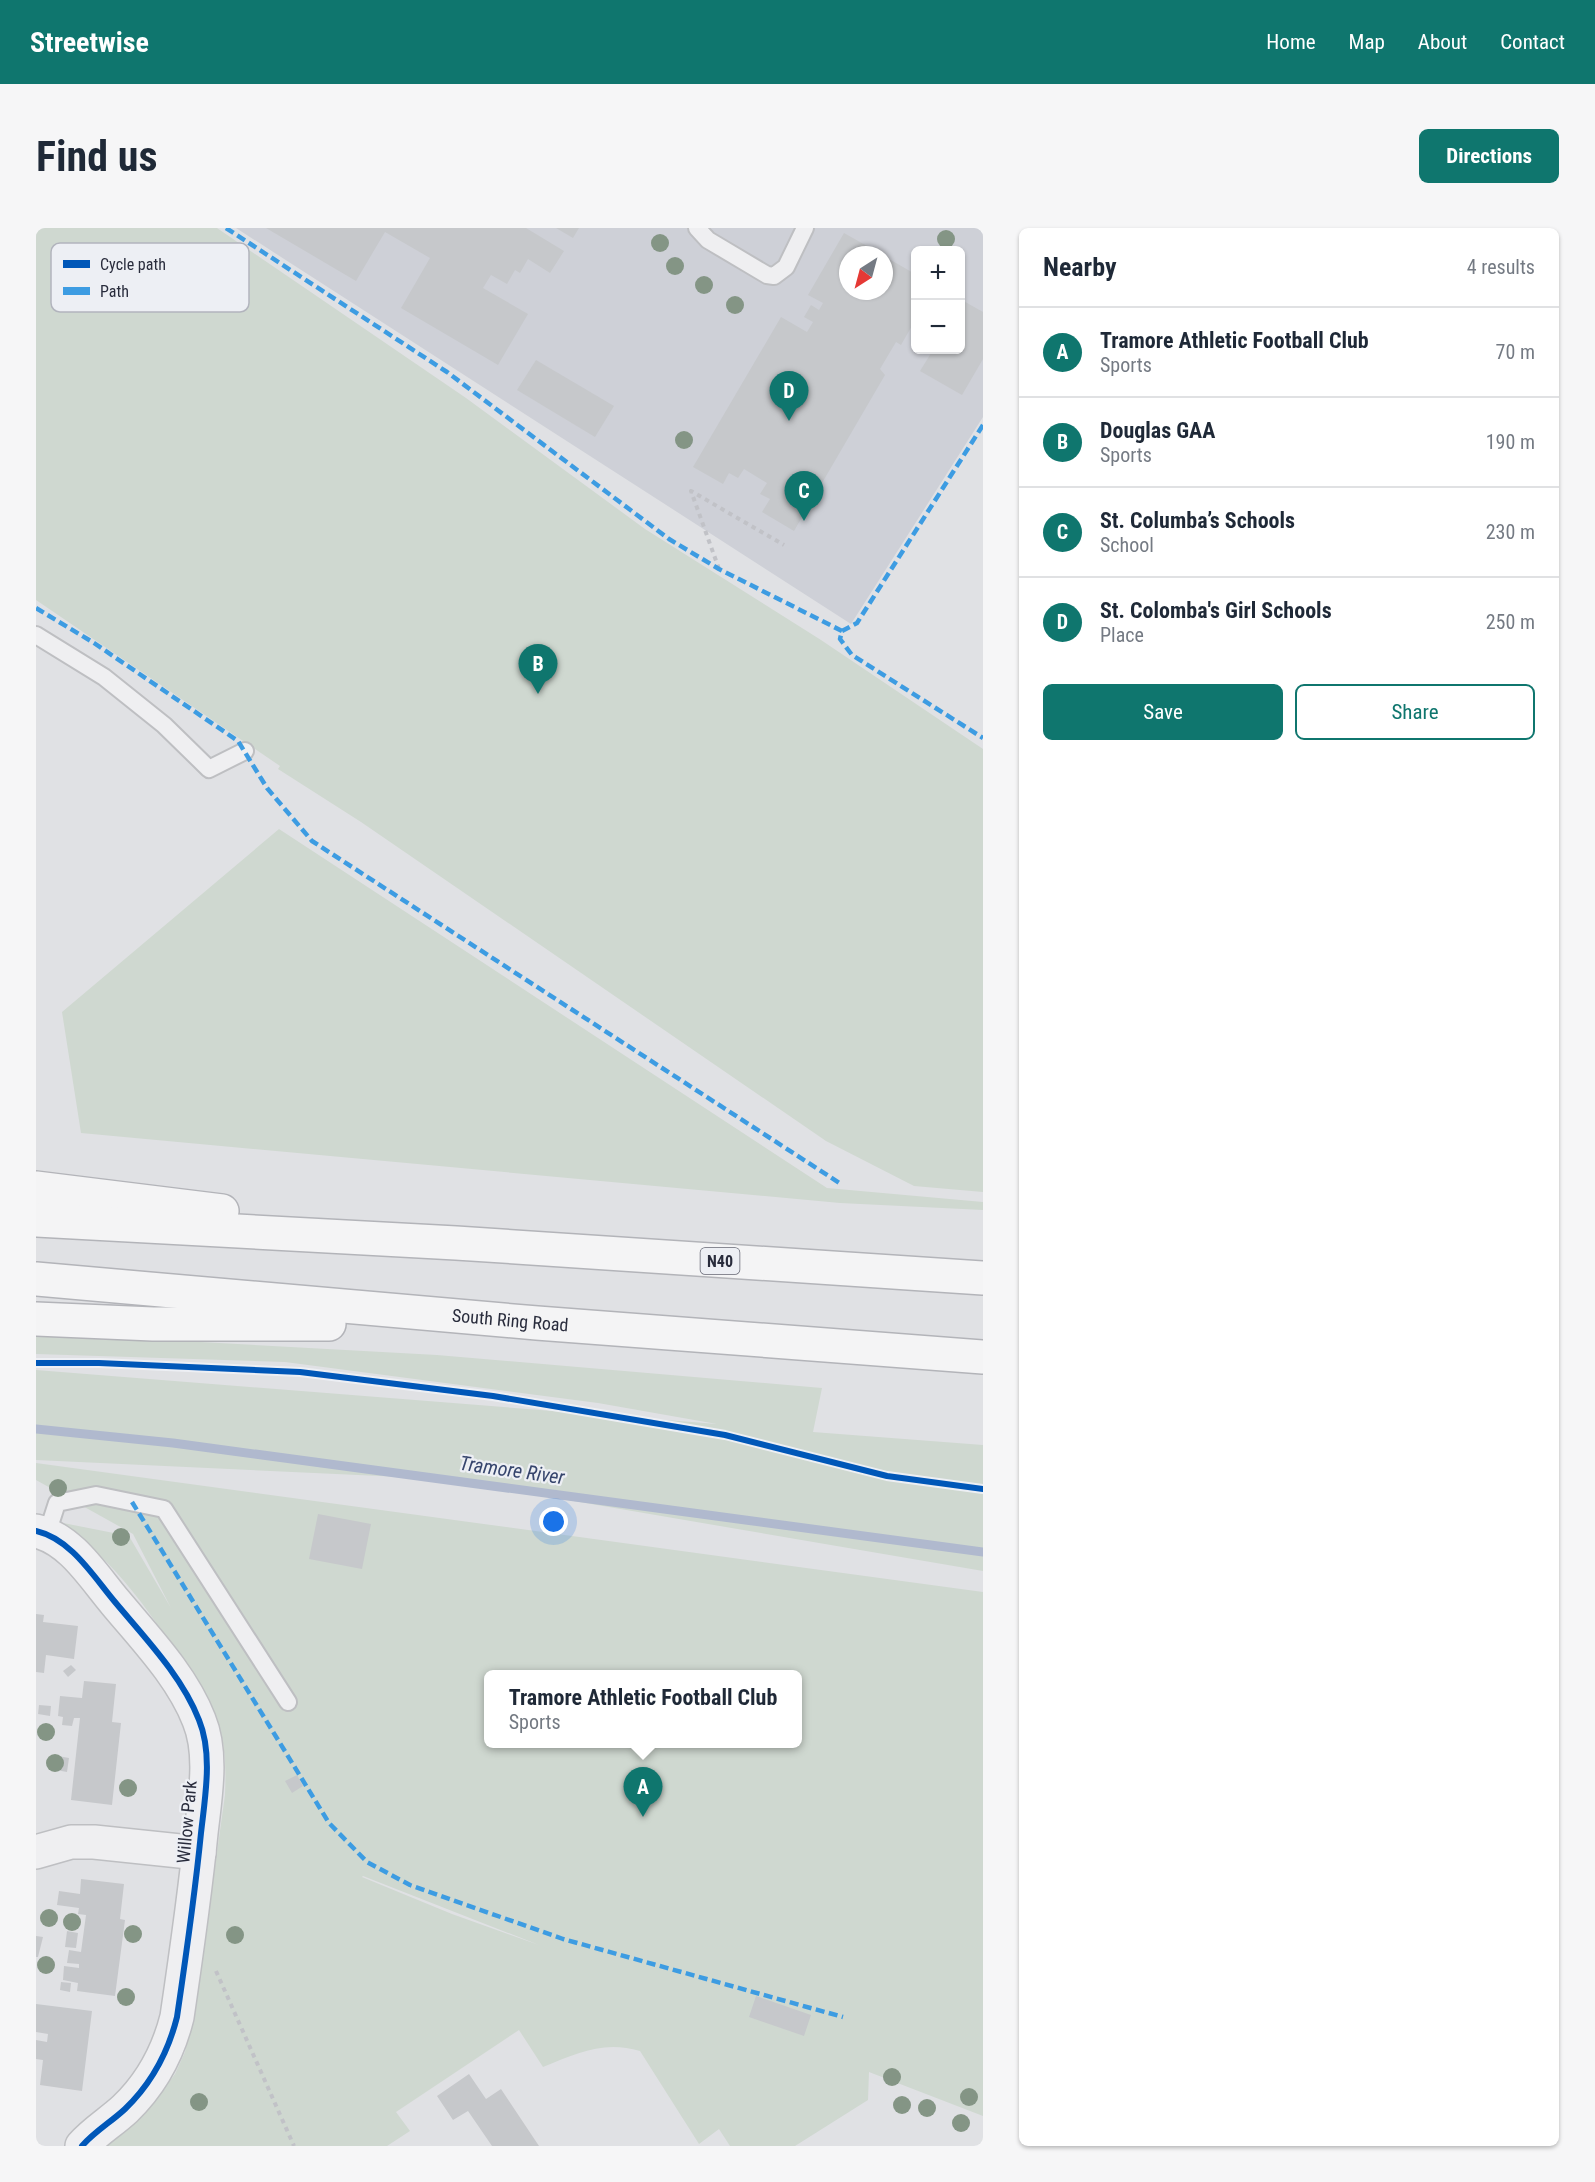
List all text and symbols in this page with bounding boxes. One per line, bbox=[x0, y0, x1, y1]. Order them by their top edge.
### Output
text: Streetwise bbox=[30, 26, 149, 59]
text: Home bbox=[1266, 30, 1316, 54]
text: Map bbox=[1349, 30, 1385, 54]
text: About bbox=[1418, 30, 1467, 54]
text: Contact bbox=[1500, 30, 1565, 54]
button: Directions bbox=[1419, 129, 1559, 183]
text: Find us bbox=[36, 132, 157, 181]
legend bbox=[51, 243, 249, 312]
north arrow bbox=[839, 246, 893, 300]
map controls bbox=[911, 246, 965, 354]
button: + bbox=[911, 246, 965, 300]
text: Nearby bbox=[1043, 252, 1117, 282]
text: Cycle path bbox=[100, 255, 166, 274]
text: 4 results bbox=[1467, 255, 1535, 279]
text: Path bbox=[100, 282, 129, 301]
button: − bbox=[911, 300, 965, 354]
text: Tramore Athletic Football Club bbox=[1100, 328, 1369, 353]
text: A bbox=[1057, 340, 1068, 364]
text: 70 m bbox=[1496, 340, 1535, 364]
text: Sports bbox=[1100, 353, 1152, 377]
pin: D bbox=[770, 372, 808, 421]
text: Douglas GAA bbox=[1100, 418, 1215, 443]
text: B bbox=[1057, 430, 1068, 454]
text: 190 m bbox=[1486, 430, 1535, 454]
text: Sports bbox=[1100, 443, 1152, 467]
pin: C bbox=[784, 472, 824, 521]
text: St. Columba’s Schools bbox=[1100, 508, 1295, 533]
text: C bbox=[1057, 520, 1068, 544]
text: 230 m bbox=[1486, 520, 1535, 544]
text: School bbox=[1100, 533, 1154, 557]
text: St. Colomba's Girl Schools bbox=[1100, 598, 1332, 623]
text: D bbox=[1057, 610, 1068, 634]
text: 250 m bbox=[1486, 610, 1535, 634]
text: Place bbox=[1100, 623, 1144, 647]
pin: B bbox=[518, 644, 558, 694]
button: Save bbox=[1043, 684, 1283, 740]
button: Share bbox=[1295, 684, 1535, 740]
road number: N40 bbox=[700, 1248, 740, 1274]
street label: South Ring Road bbox=[451, 1305, 569, 1335]
water label: Tramore River bbox=[458, 1451, 567, 1489]
your location bbox=[539, 1507, 568, 1536]
popup bbox=[484, 1670, 802, 1748]
text: Tramore Athletic Football Club bbox=[509, 1685, 777, 1710]
text: Sports bbox=[509, 1710, 561, 1734]
pin: A bbox=[624, 1768, 662, 1817]
street label: Willow Park bbox=[172, 1780, 201, 1864]

